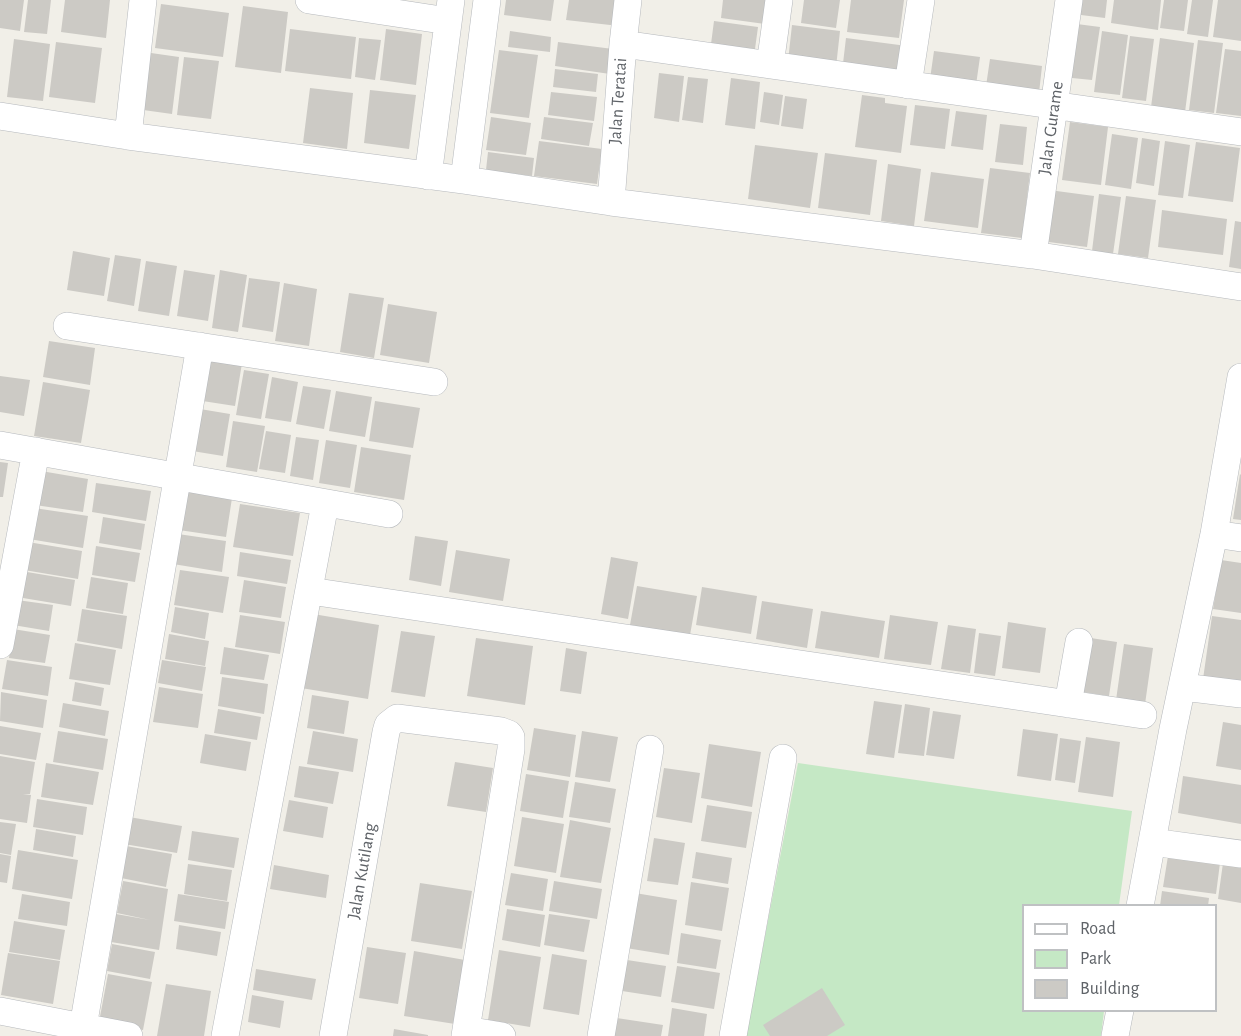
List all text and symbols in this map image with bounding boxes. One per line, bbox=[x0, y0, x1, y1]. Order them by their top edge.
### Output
street label: Jalan Teratai bbox=[604, 57, 632, 145]
street label: Jalan Gurame bbox=[1034, 80, 1068, 176]
street label: Jalan Kutilang bbox=[343, 821, 381, 921]
legend bbox=[1022, 904, 1217, 1012]
text: Road bbox=[1080, 920, 1116, 938]
text: Park bbox=[1080, 950, 1111, 968]
text: Building bbox=[1080, 980, 1139, 998]

